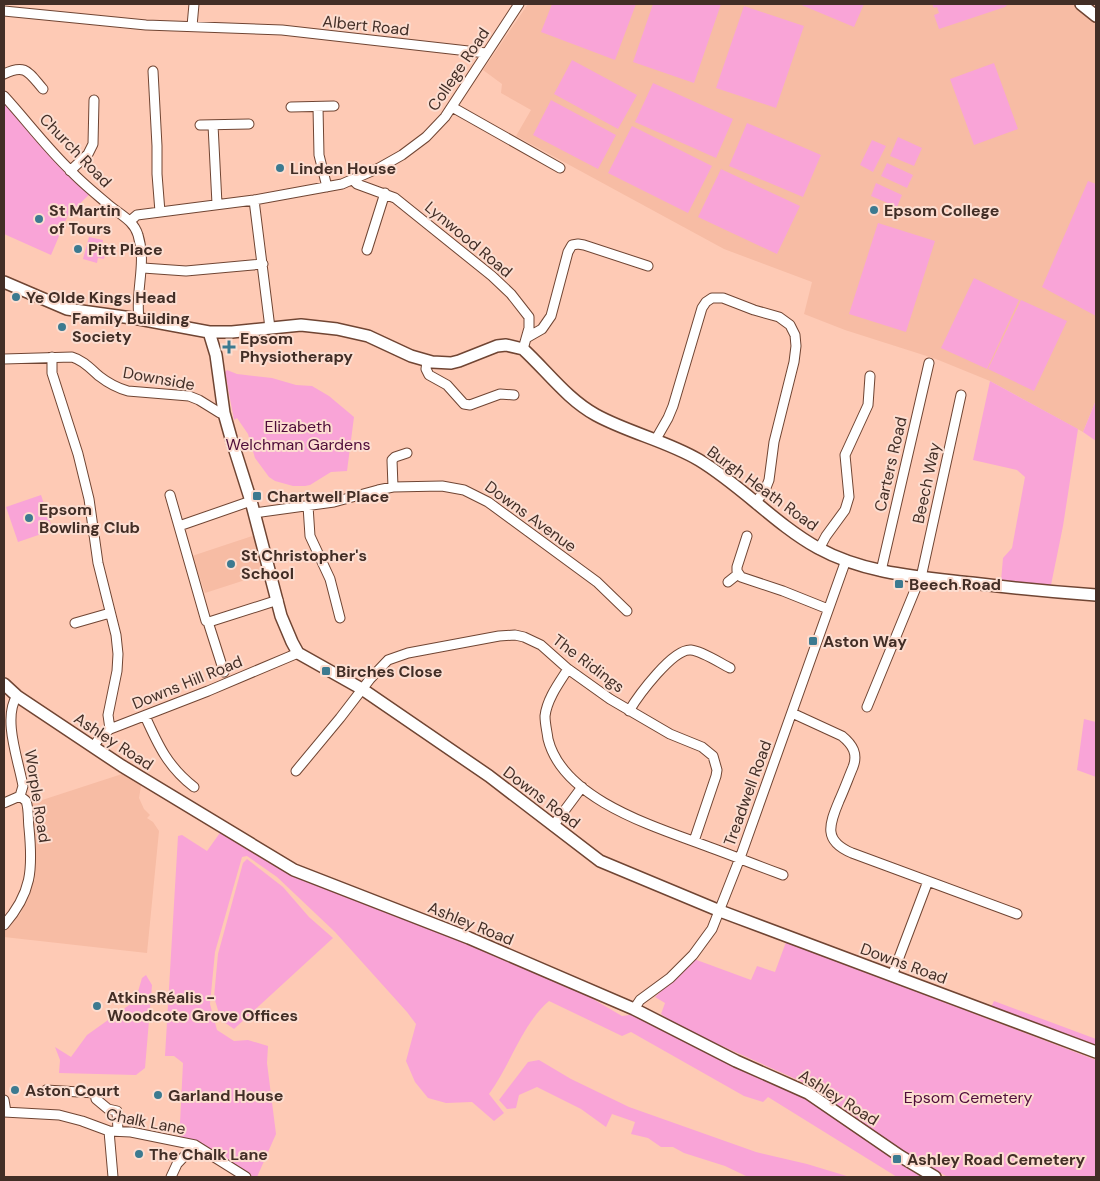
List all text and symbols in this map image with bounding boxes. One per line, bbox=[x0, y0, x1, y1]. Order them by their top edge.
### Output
street label: Albert Road bbox=[322, 11, 410, 40]
street label: College Road bbox=[423, 23, 494, 115]
street label: Church Road bbox=[35, 109, 116, 192]
place label: Linden House bbox=[290, 158, 396, 179]
marker: Linden House bbox=[274, 162, 286, 174]
street label: Lynwood Road bbox=[421, 197, 517, 282]
place label: St Martin of Tours bbox=[49, 200, 121, 239]
place label: Epsom College bbox=[884, 200, 999, 221]
marker: Epsom College bbox=[868, 204, 880, 216]
marker: St Martin of Tours bbox=[33, 213, 45, 225]
place label: Pitt Place bbox=[88, 239, 163, 260]
marker: Pitt Place bbox=[72, 243, 84, 255]
place label: Ye Olde Kings Head bbox=[26, 287, 176, 308]
marker: Ye Olde Kings Head bbox=[10, 291, 22, 303]
place label: Family Building Society bbox=[72, 308, 190, 347]
marker: Family Building Society bbox=[56, 321, 68, 333]
place label: Epsom Physiotherapy bbox=[240, 328, 353, 367]
marker: Epsom Physiotherapy bbox=[222, 340, 236, 354]
street label: Downside bbox=[121, 362, 196, 395]
street label: Carters Road bbox=[869, 415, 912, 514]
park label: Elizabeth Welchman Gardens bbox=[226, 416, 370, 455]
street label: Beech Way bbox=[908, 440, 945, 526]
street label: Burgh Heath Road bbox=[703, 441, 822, 536]
street label: Downs Avenue bbox=[481, 476, 581, 557]
place label: Chartwell Place bbox=[267, 486, 389, 507]
marker: Chartwell Place bbox=[251, 490, 263, 502]
place label: Epsom Bowling Club bbox=[39, 499, 140, 538]
marker: Epsom Bowling Club bbox=[23, 512, 35, 524]
place label: St Christopher's School bbox=[241, 545, 367, 584]
marker: St Christopher's School bbox=[225, 558, 237, 570]
place label: Beech Road bbox=[909, 574, 1001, 595]
marker: Beech Road bbox=[893, 578, 905, 590]
street label: The Ridings bbox=[548, 629, 629, 697]
place label: Aston Way bbox=[823, 631, 907, 652]
marker: Aston Way bbox=[807, 635, 819, 647]
street label: Downs Hill Road bbox=[129, 651, 245, 714]
place label: Birches Close bbox=[336, 661, 443, 682]
marker: Birches Close bbox=[320, 665, 332, 677]
street label: Ashley Road bbox=[70, 708, 157, 775]
street label: Treadwell Road bbox=[719, 737, 776, 849]
street label: Worple Road bbox=[20, 748, 55, 844]
street label: Downs Road bbox=[499, 762, 584, 833]
street label: Ashley Road bbox=[425, 897, 517, 950]
street label: Downs Road bbox=[857, 938, 950, 989]
place label: AtkinsRéalis - Woodcote Grove Offices bbox=[107, 987, 298, 1026]
marker: AtkinsRéalis - Woodcote Grove Offices bbox=[91, 1000, 103, 1012]
street label: Ashley Road bbox=[795, 1065, 883, 1130]
place label: Aston Court bbox=[25, 1080, 120, 1101]
marker: Aston Court bbox=[9, 1084, 21, 1096]
place label: Garland House bbox=[168, 1085, 283, 1106]
park label: Epsom Cemetery bbox=[904, 1087, 1032, 1108]
marker: Garland House bbox=[152, 1089, 164, 1101]
street label: Chalk Lane bbox=[104, 1103, 188, 1139]
place label: The Chalk Lane bbox=[149, 1144, 268, 1165]
marker: The Chalk Lane bbox=[133, 1148, 145, 1160]
place label: Ashley Road Cemetery bbox=[907, 1149, 1086, 1170]
marker: Ashley Road Cemetery bbox=[891, 1153, 903, 1165]

